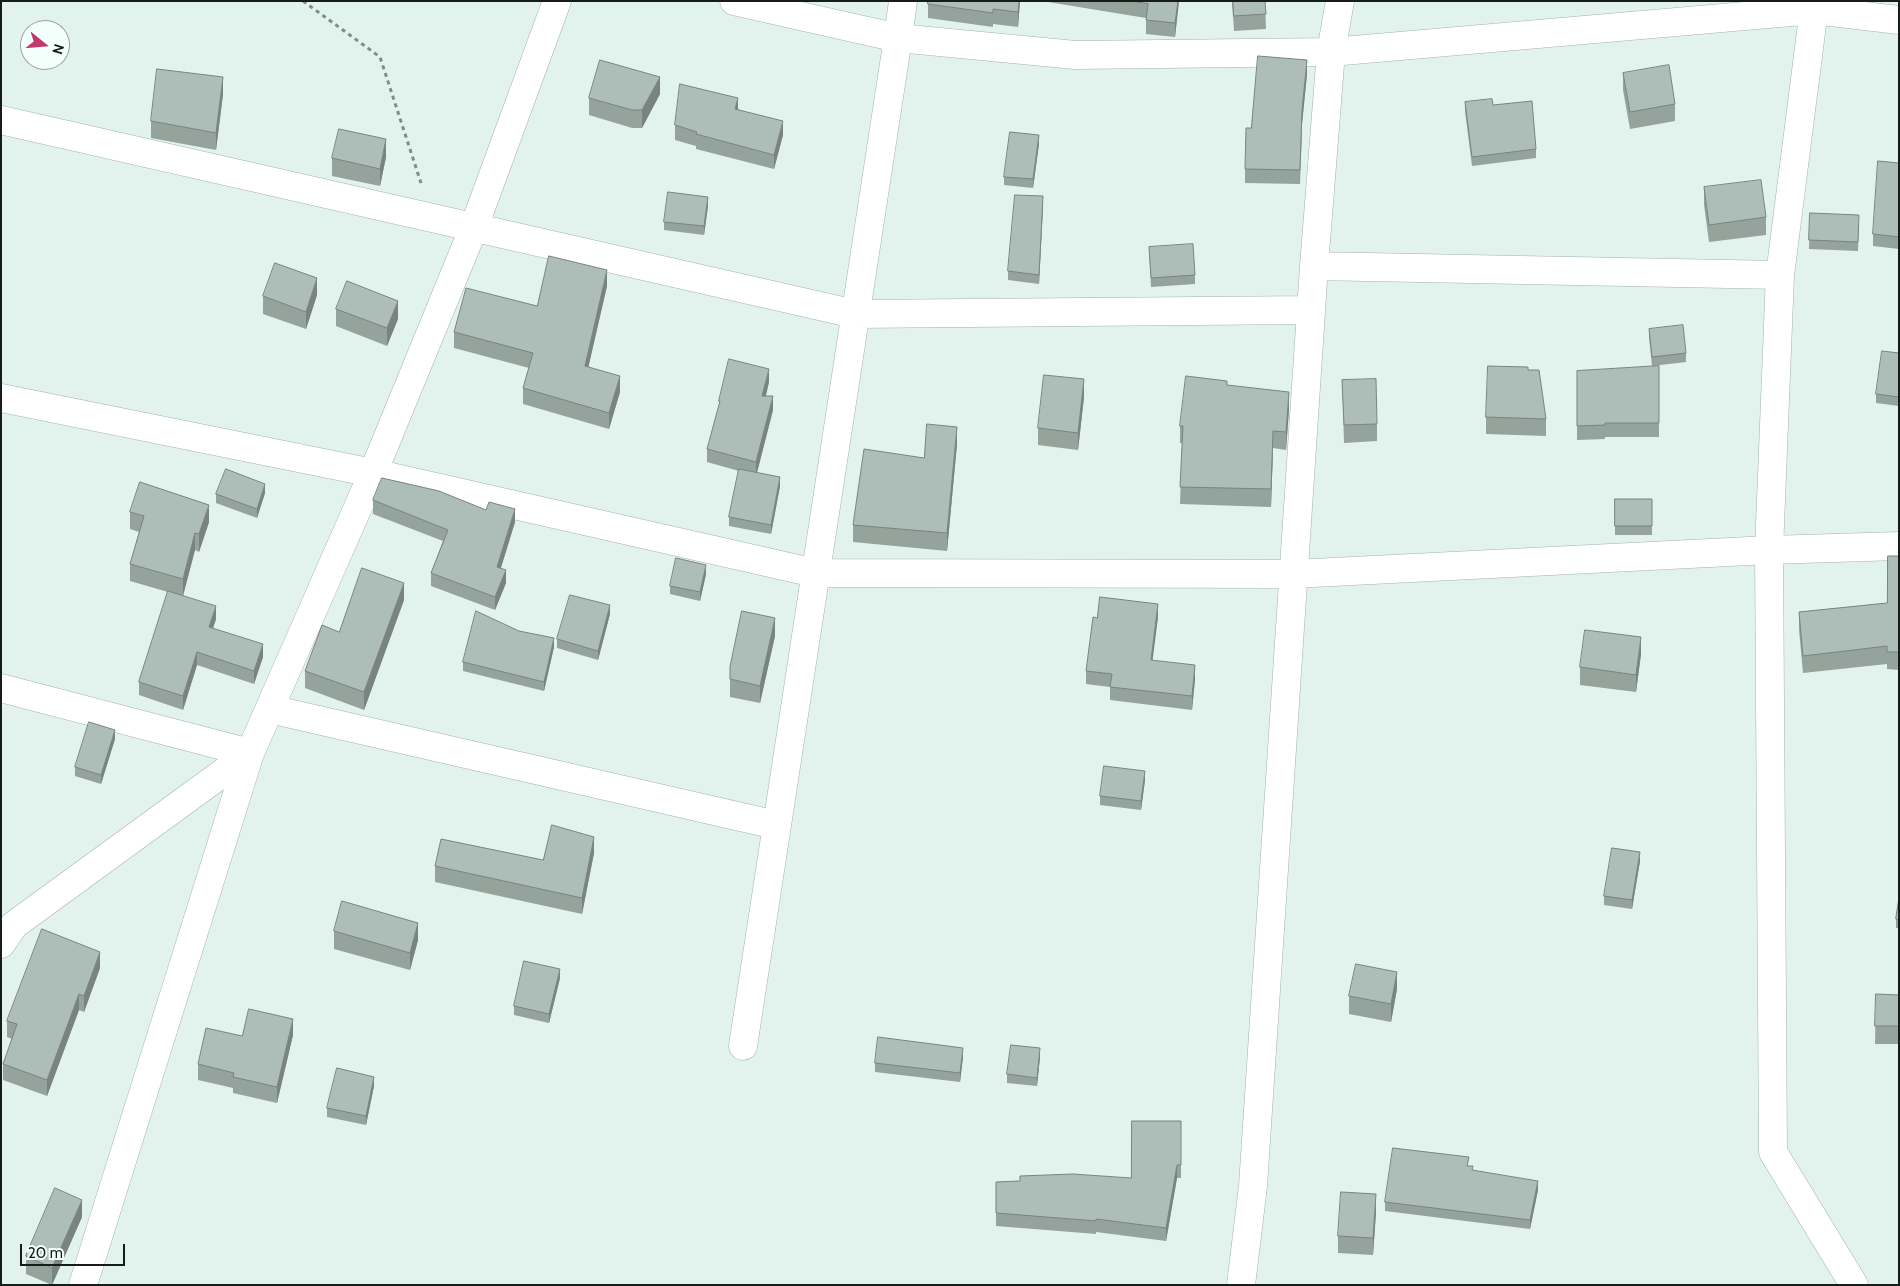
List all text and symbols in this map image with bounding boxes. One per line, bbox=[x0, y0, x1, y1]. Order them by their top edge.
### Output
north arrow bbox=[20, 20, 70, 70]
text: N bbox=[48, 42, 68, 56]
scale bar bbox=[22, 1234, 128, 1266]
text: 20 m bbox=[28, 1244, 63, 1262]

